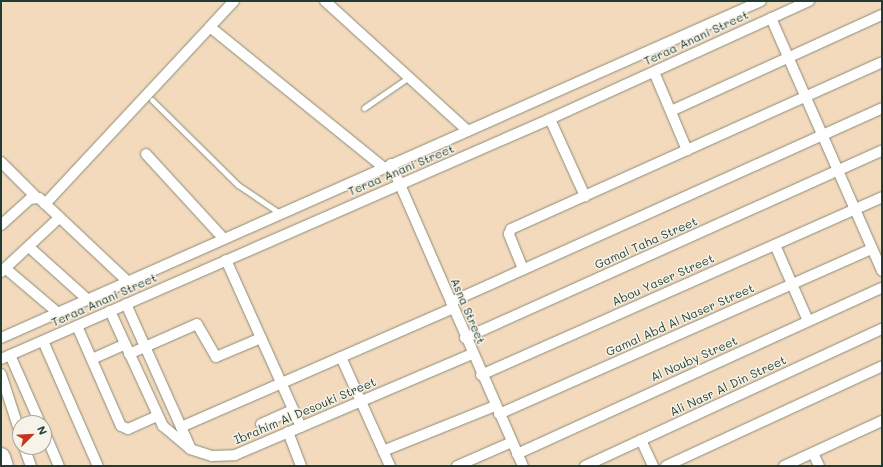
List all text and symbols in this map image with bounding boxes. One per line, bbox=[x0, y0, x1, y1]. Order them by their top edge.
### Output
street label: Teraa Anani Street bbox=[641, 7, 751, 69]
street label: Teraa Anani Street bbox=[346, 141, 456, 199]
street label: Gamal Taha Street bbox=[593, 214, 699, 272]
street label: Abou Yaser Street bbox=[610, 251, 716, 309]
street label: Teraa Anani Street bbox=[49, 270, 159, 330]
street label: Asna Street bbox=[448, 276, 488, 346]
street label: Gamal Abd Al Naser Street bbox=[604, 281, 756, 359]
street label: Al Nouby Street bbox=[648, 333, 740, 385]
street label: Ali Nasr Al Din Street bbox=[668, 353, 788, 419]
street label: Ibrahim Al Desouki Street bbox=[232, 375, 378, 447]
north arrow bbox=[12, 415, 52, 455]
text: N bbox=[34, 423, 51, 437]

